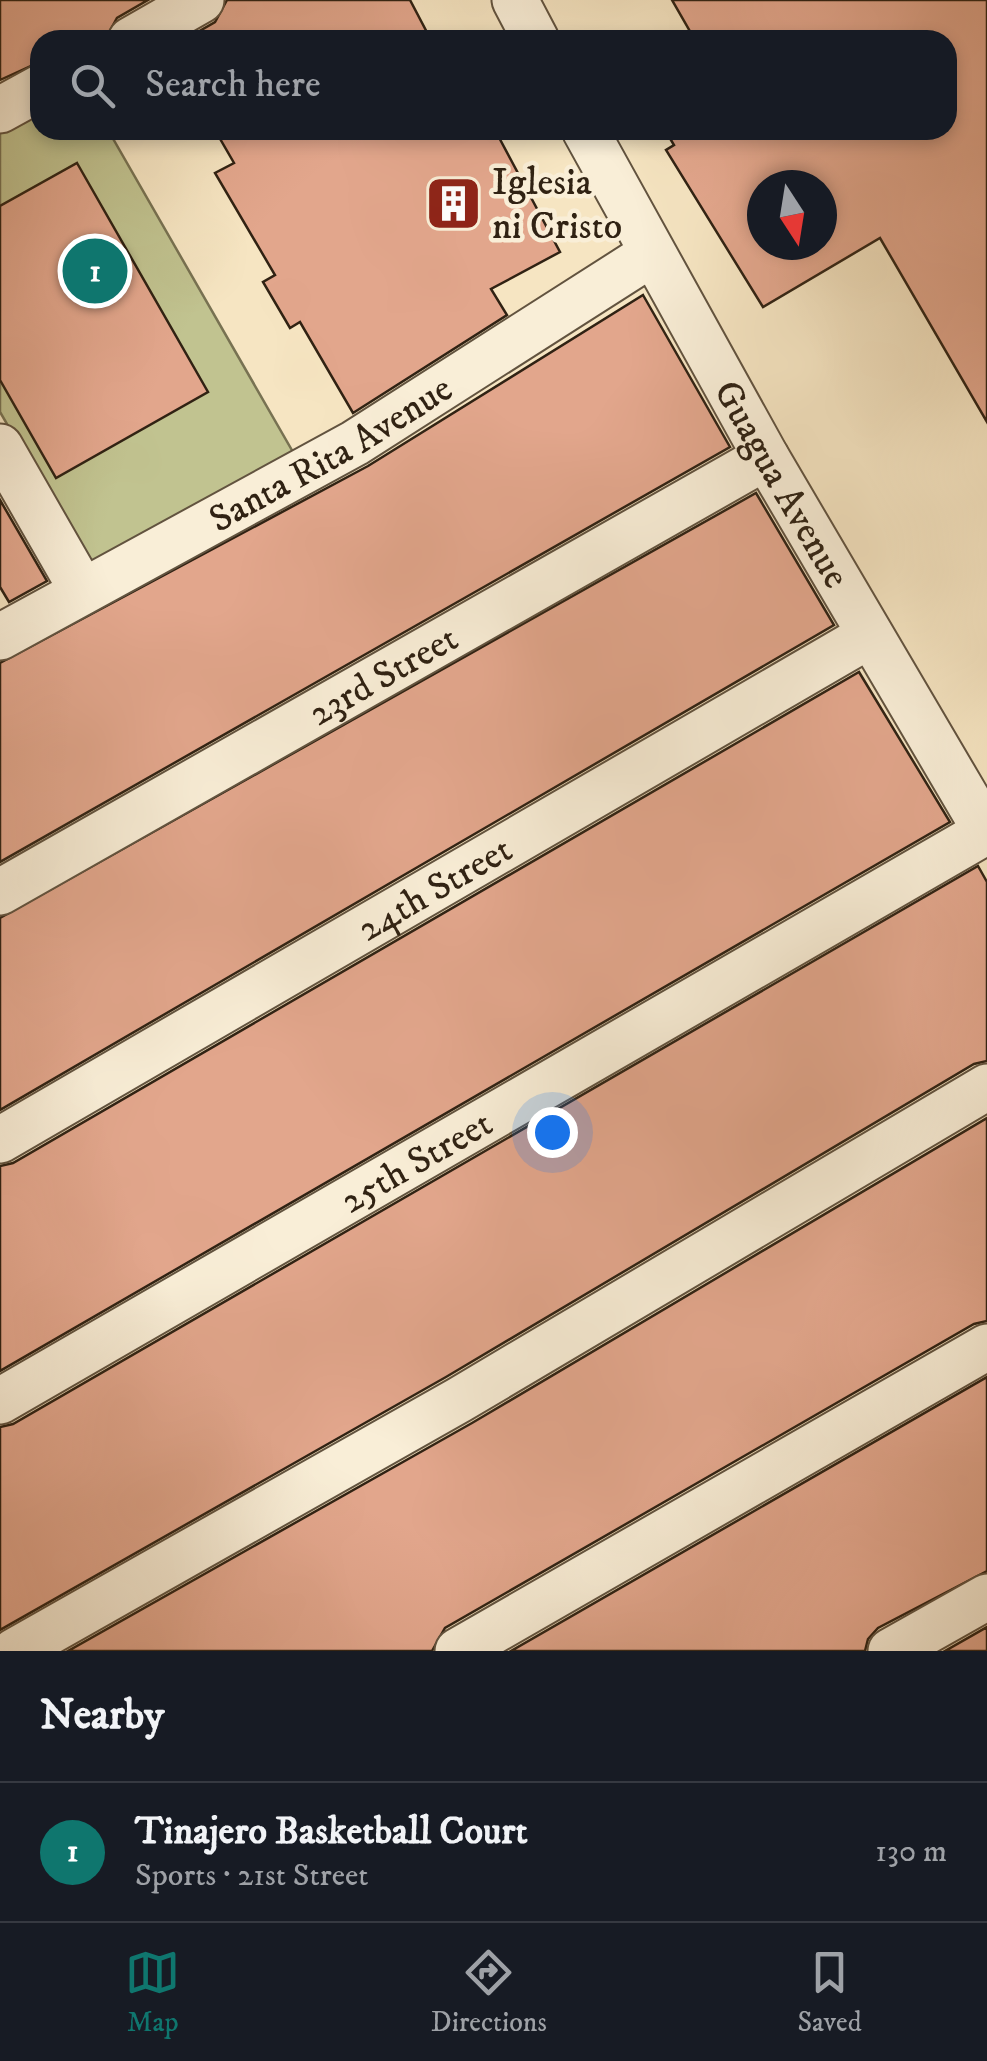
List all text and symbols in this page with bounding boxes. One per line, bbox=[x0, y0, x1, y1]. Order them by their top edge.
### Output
search box bbox=[30, 30, 957, 140]
icon: search bbox=[65, 58, 120, 113]
text: Search here bbox=[145, 61, 321, 109]
place label: Iglesia ni Cristo bbox=[492, 159, 622, 251]
north arrow bbox=[747, 170, 837, 260]
building icon: Iglesia ni Cristo bbox=[423, 173, 483, 233]
pin: 1 bbox=[62, 234, 128, 308]
street label: Santa Rita Avenue bbox=[201, 365, 462, 544]
street label: Guagua Avenue bbox=[702, 372, 860, 597]
street label: 23rd Street bbox=[300, 615, 467, 738]
street label: 24th Street bbox=[349, 826, 521, 953]
street label: 25th Street bbox=[332, 1100, 501, 1225]
your location bbox=[527, 1107, 578, 1158]
text: Nearby bbox=[40, 1690, 164, 1742]
text: Tinajero Basketball Court bbox=[135, 1808, 528, 1856]
text: 1 bbox=[67, 1832, 78, 1872]
text: 130 m bbox=[875, 1832, 947, 1872]
text: Sports · 21st Street bbox=[135, 1856, 369, 1896]
tab: Map bbox=[125, 1945, 180, 2040]
tab: Directions bbox=[431, 1945, 547, 2040]
tab: Saved bbox=[797, 1945, 862, 2040]

